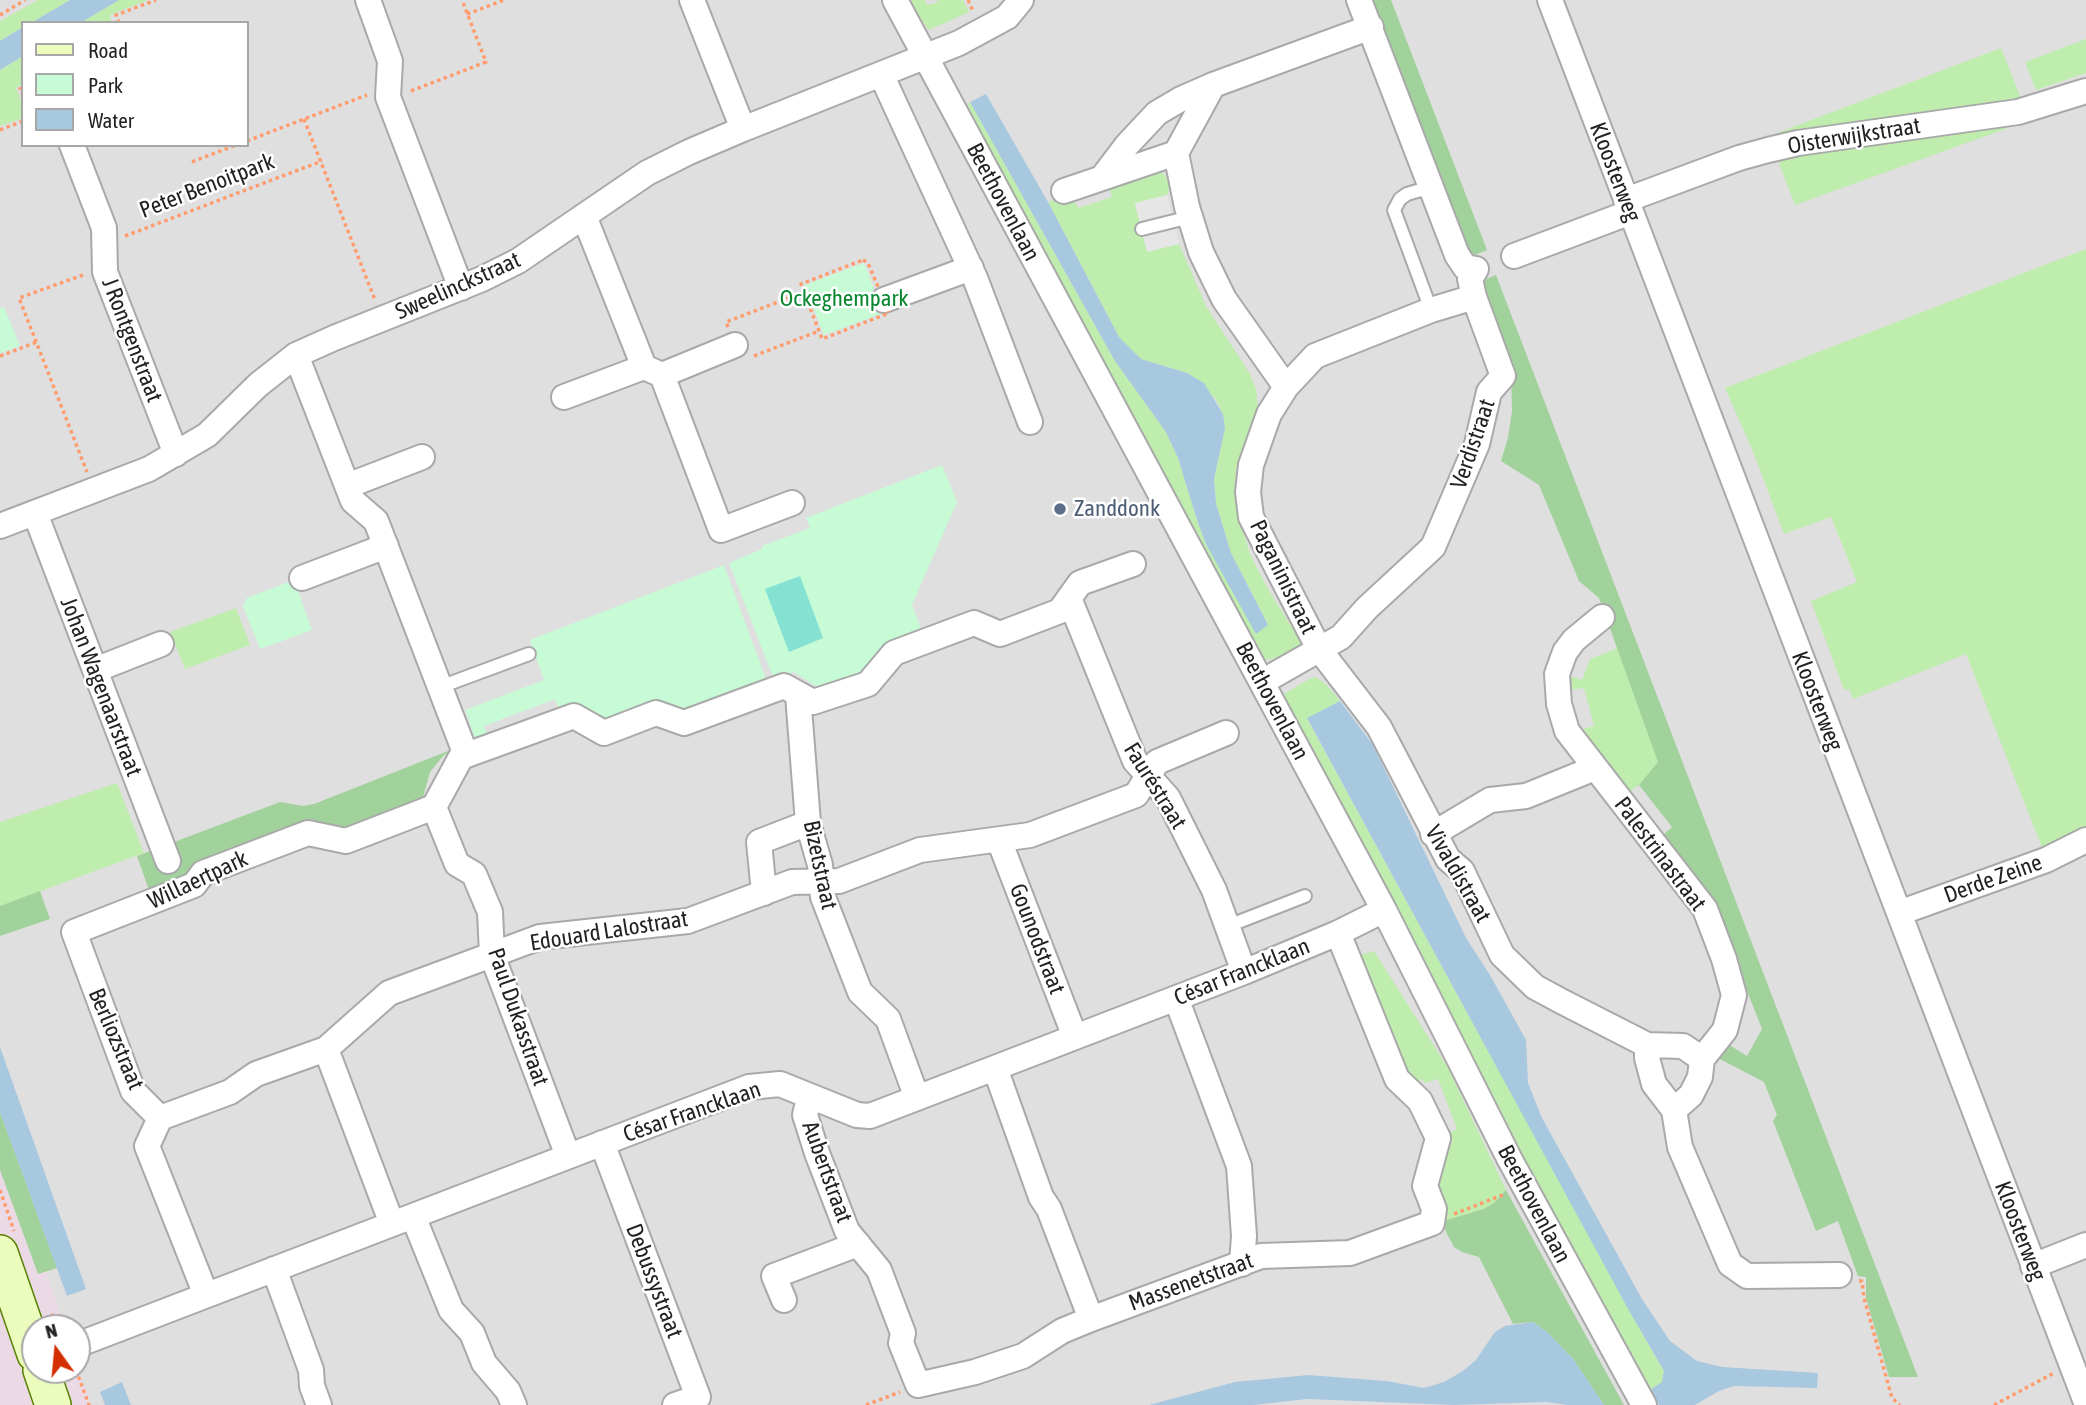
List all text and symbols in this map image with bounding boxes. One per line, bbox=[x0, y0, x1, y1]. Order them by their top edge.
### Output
legend bbox=[21, 21, 248, 147]
text: Road bbox=[88, 38, 128, 62]
text: Park bbox=[88, 73, 123, 97]
text: Water bbox=[88, 108, 134, 132]
street label: Oisterwijkstraat bbox=[1786, 112, 1922, 160]
street label: Kloosterweg bbox=[1583, 118, 1647, 226]
street label: Beethovenlaan bbox=[960, 138, 1046, 266]
street label: Peter Benoitpark bbox=[136, 148, 278, 224]
street label: Sweelinckstraat bbox=[391, 246, 525, 326]
street label: J Rontgenstraat bbox=[96, 274, 168, 406]
park label: Ockeghempark bbox=[780, 285, 908, 313]
street label: Verdistraat bbox=[1445, 396, 1501, 492]
place label: Zanddonk bbox=[1074, 495, 1160, 523]
marker: Zanddonk bbox=[1052, 501, 1068, 517]
street label: Paganinistraat bbox=[1244, 515, 1322, 639]
street label: Johan Wagenaarstraat bbox=[54, 594, 148, 780]
street label: Beethovenlaan bbox=[1229, 637, 1315, 765]
street label: Kloosterweg bbox=[1785, 647, 1849, 755]
street label: Fauréstraat bbox=[1118, 738, 1192, 834]
street label: Palestrinastraat bbox=[1608, 792, 1712, 916]
street label: Bizetstraat bbox=[797, 818, 843, 912]
street label: Vivaldistraat bbox=[1419, 820, 1497, 928]
street label: Willaertpark bbox=[144, 845, 252, 915]
street label: Derde Zeine bbox=[1940, 849, 2046, 909]
street label: Gounodstraat bbox=[1003, 880, 1071, 998]
street label: Edouard Lalostraat bbox=[528, 905, 690, 957]
street label: César Francklaan bbox=[1170, 932, 1314, 1012]
street label: Paul Dukasstraat bbox=[482, 944, 554, 1090]
street label: Berliozstraat bbox=[82, 984, 150, 1094]
street label: César Francklaan bbox=[620, 1076, 764, 1148]
street label: Aubertstraat bbox=[796, 1117, 858, 1227]
street label: Beethovenlaan bbox=[1491, 1140, 1577, 1268]
street label: Kloosterweg bbox=[1988, 1177, 2052, 1285]
street label: Debussystraat bbox=[620, 1220, 688, 1342]
street label: Massenetstraat bbox=[1125, 1247, 1257, 1317]
north arrow bbox=[21, 1314, 91, 1384]
text: N bbox=[43, 1319, 59, 1343]

